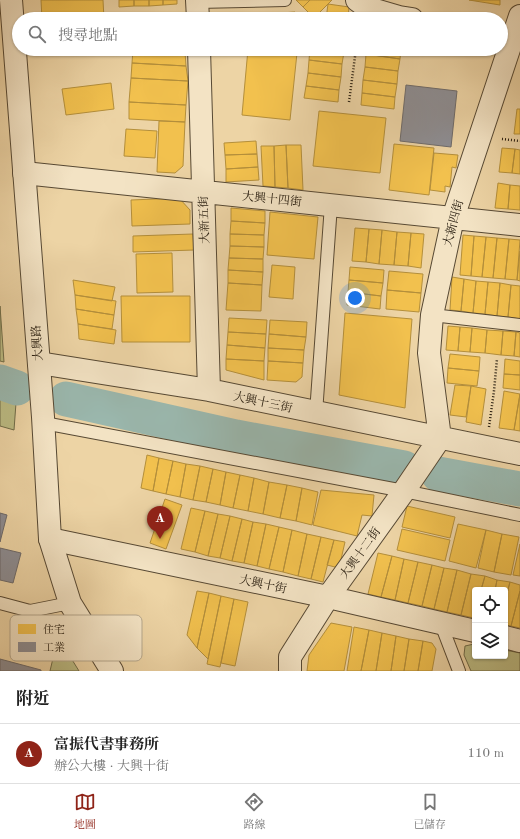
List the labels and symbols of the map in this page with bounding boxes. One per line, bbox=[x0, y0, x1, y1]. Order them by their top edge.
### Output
street label: 大興十四街 bbox=[241, 189, 304, 209]
street label: 大新五街 bbox=[196, 195, 212, 244]
street label: 大新四街 bbox=[440, 197, 466, 248]
your location bbox=[345, 288, 365, 308]
street label: 大興路 bbox=[29, 325, 45, 361]
street label: 大興十三街 bbox=[232, 389, 295, 415]
pin: A bbox=[147, 506, 173, 539]
street label: 大興十二街 bbox=[337, 524, 384, 581]
street label: 大興十街 bbox=[238, 572, 289, 596]
legend bbox=[10, 615, 142, 661]
text: 住宅 bbox=[43, 623, 65, 636]
text: 工業 bbox=[43, 641, 65, 654]

